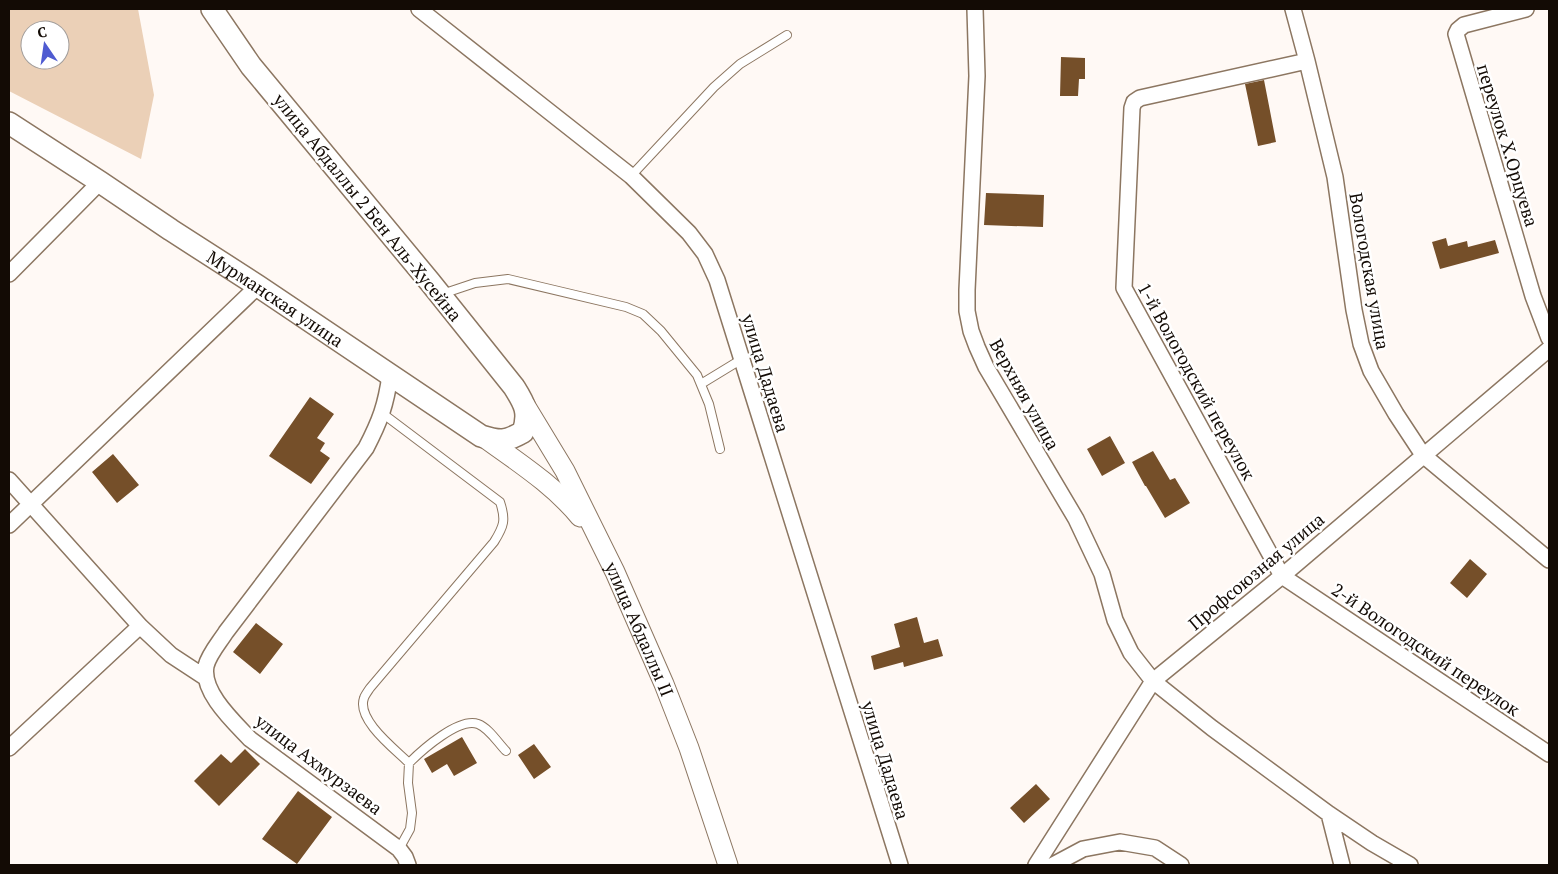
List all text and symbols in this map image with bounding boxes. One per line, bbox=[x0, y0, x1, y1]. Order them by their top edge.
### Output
north arrow bbox=[20, 20, 70, 70]
text: С bbox=[35, 22, 49, 42]
street label: переулок Х.Орцуева bbox=[1472, 61, 1544, 229]
street label: улица Абдаллы 2 Бен Аль-Хусейна bbox=[268, 87, 468, 326]
street label: Вологодская улица bbox=[1344, 191, 1396, 351]
street label: Мурманская улица bbox=[203, 244, 348, 352]
street label: 1-й Вологодский переулок bbox=[1133, 278, 1261, 484]
street label: улица Дадаева bbox=[736, 310, 795, 435]
street label: Верхняя улица bbox=[985, 334, 1065, 454]
street label: Профсоюзная улица bbox=[1183, 507, 1329, 635]
street label: улица Абдаллы II bbox=[599, 557, 680, 700]
street label: 2-й Вологодский переулок bbox=[1327, 577, 1525, 721]
street label: улица Дадаева bbox=[856, 697, 915, 822]
street label: улица Ахмурзаева bbox=[250, 708, 387, 820]

